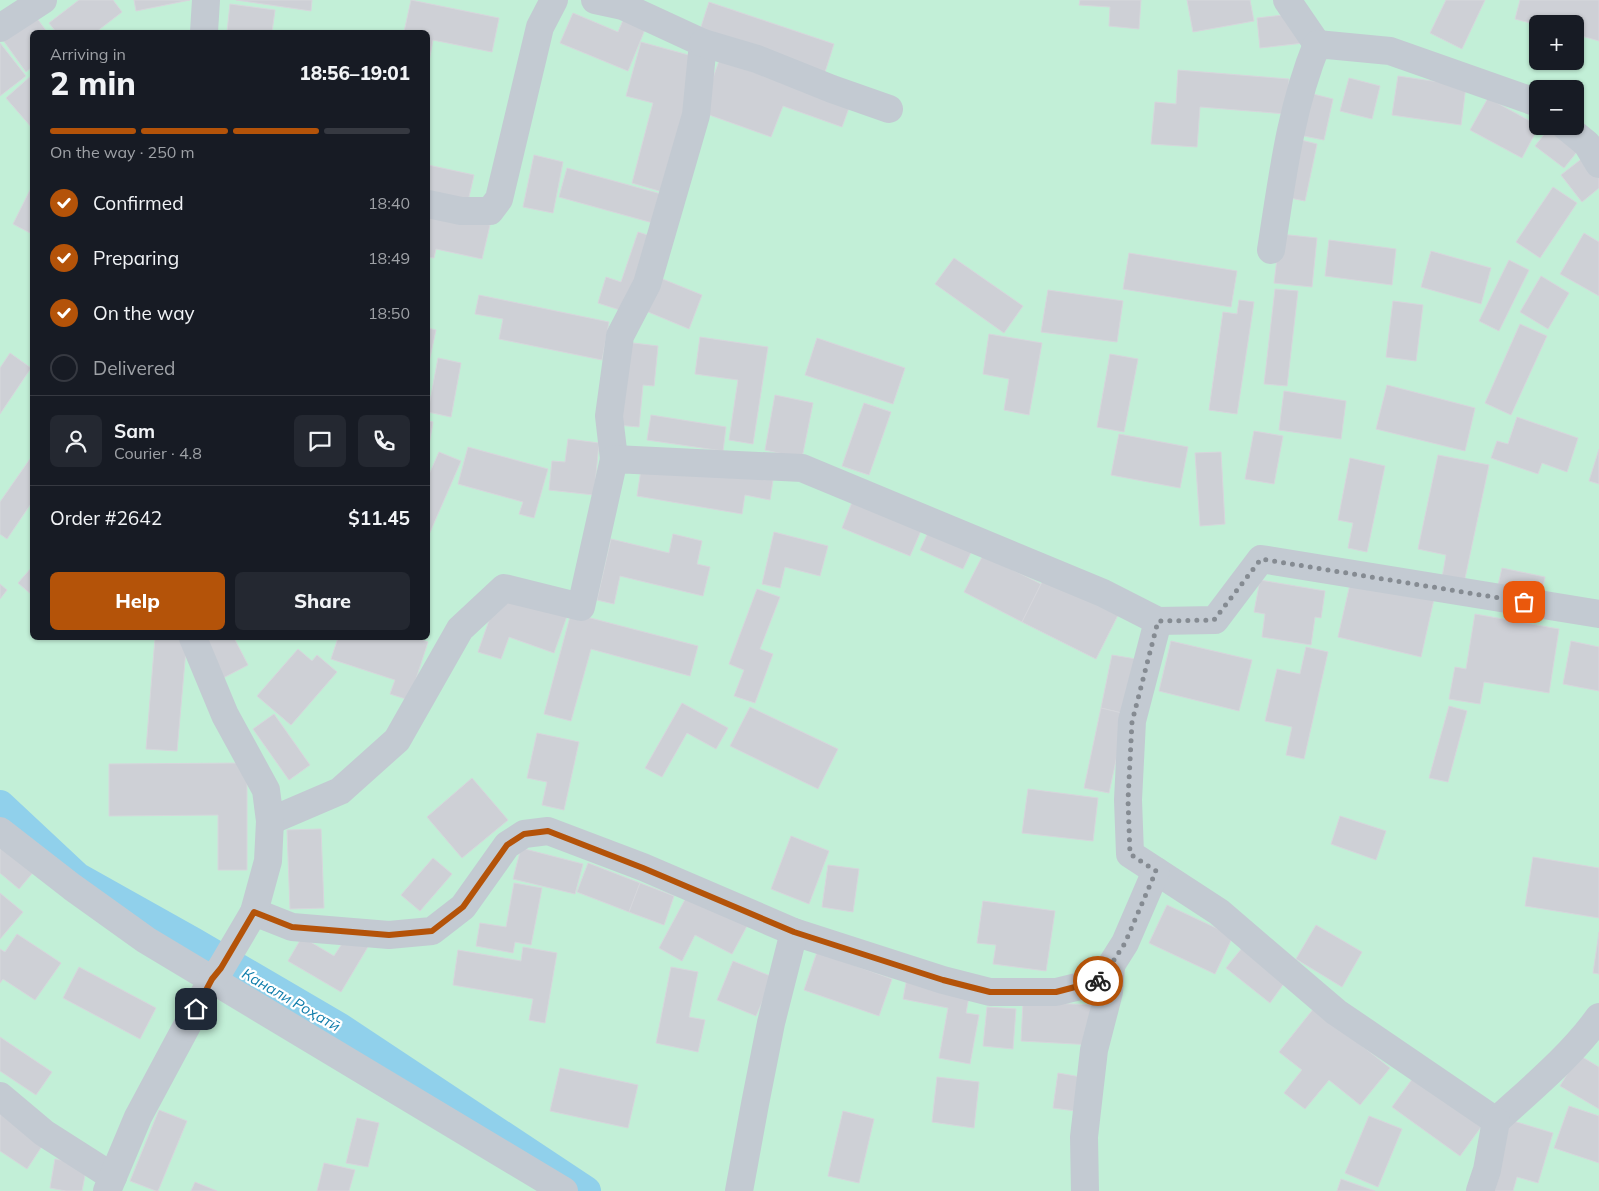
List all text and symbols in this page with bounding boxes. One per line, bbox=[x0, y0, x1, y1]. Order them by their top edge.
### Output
map controls bbox=[1529, 15, 1584, 135]
button: + bbox=[1529, 15, 1584, 70]
text: Arriving in bbox=[50, 44, 126, 64]
text: 18:56–19:01 bbox=[299, 61, 410, 85]
text: 2 min bbox=[50, 63, 136, 103]
button: − bbox=[1529, 80, 1584, 135]
text: On the way · 250 m bbox=[50, 142, 195, 162]
icon: check bbox=[50, 189, 78, 217]
text: Confirmed bbox=[93, 191, 184, 215]
text: 18:40 bbox=[368, 193, 410, 213]
icon: check bbox=[50, 244, 78, 272]
text: Preparing bbox=[93, 246, 179, 270]
text: 18:49 bbox=[368, 248, 410, 268]
icon: check bbox=[50, 299, 78, 327]
text: On the way bbox=[93, 301, 195, 325]
text: 18:50 bbox=[368, 303, 410, 323]
text: Delivered bbox=[93, 356, 175, 380]
button: person bbox=[50, 415, 102, 467]
button: chat bbox=[294, 415, 346, 467]
button: phone bbox=[358, 415, 410, 467]
text: Sam bbox=[114, 419, 155, 443]
text: Courier · 4.8 bbox=[114, 443, 202, 463]
text: Order #2642 bbox=[50, 506, 162, 530]
text: $11.45 bbox=[348, 506, 410, 530]
button: Help bbox=[50, 572, 225, 630]
button: Share bbox=[235, 572, 410, 630]
pin bbox=[1503, 581, 1545, 623]
icon: bag bbox=[1510, 588, 1538, 616]
courier bbox=[1073, 956, 1123, 1006]
water label: Канали Роҳатӣ bbox=[239, 964, 344, 1035]
icon: bike bbox=[1084, 967, 1112, 995]
pin bbox=[175, 988, 217, 1030]
icon: home bbox=[182, 995, 210, 1023]

